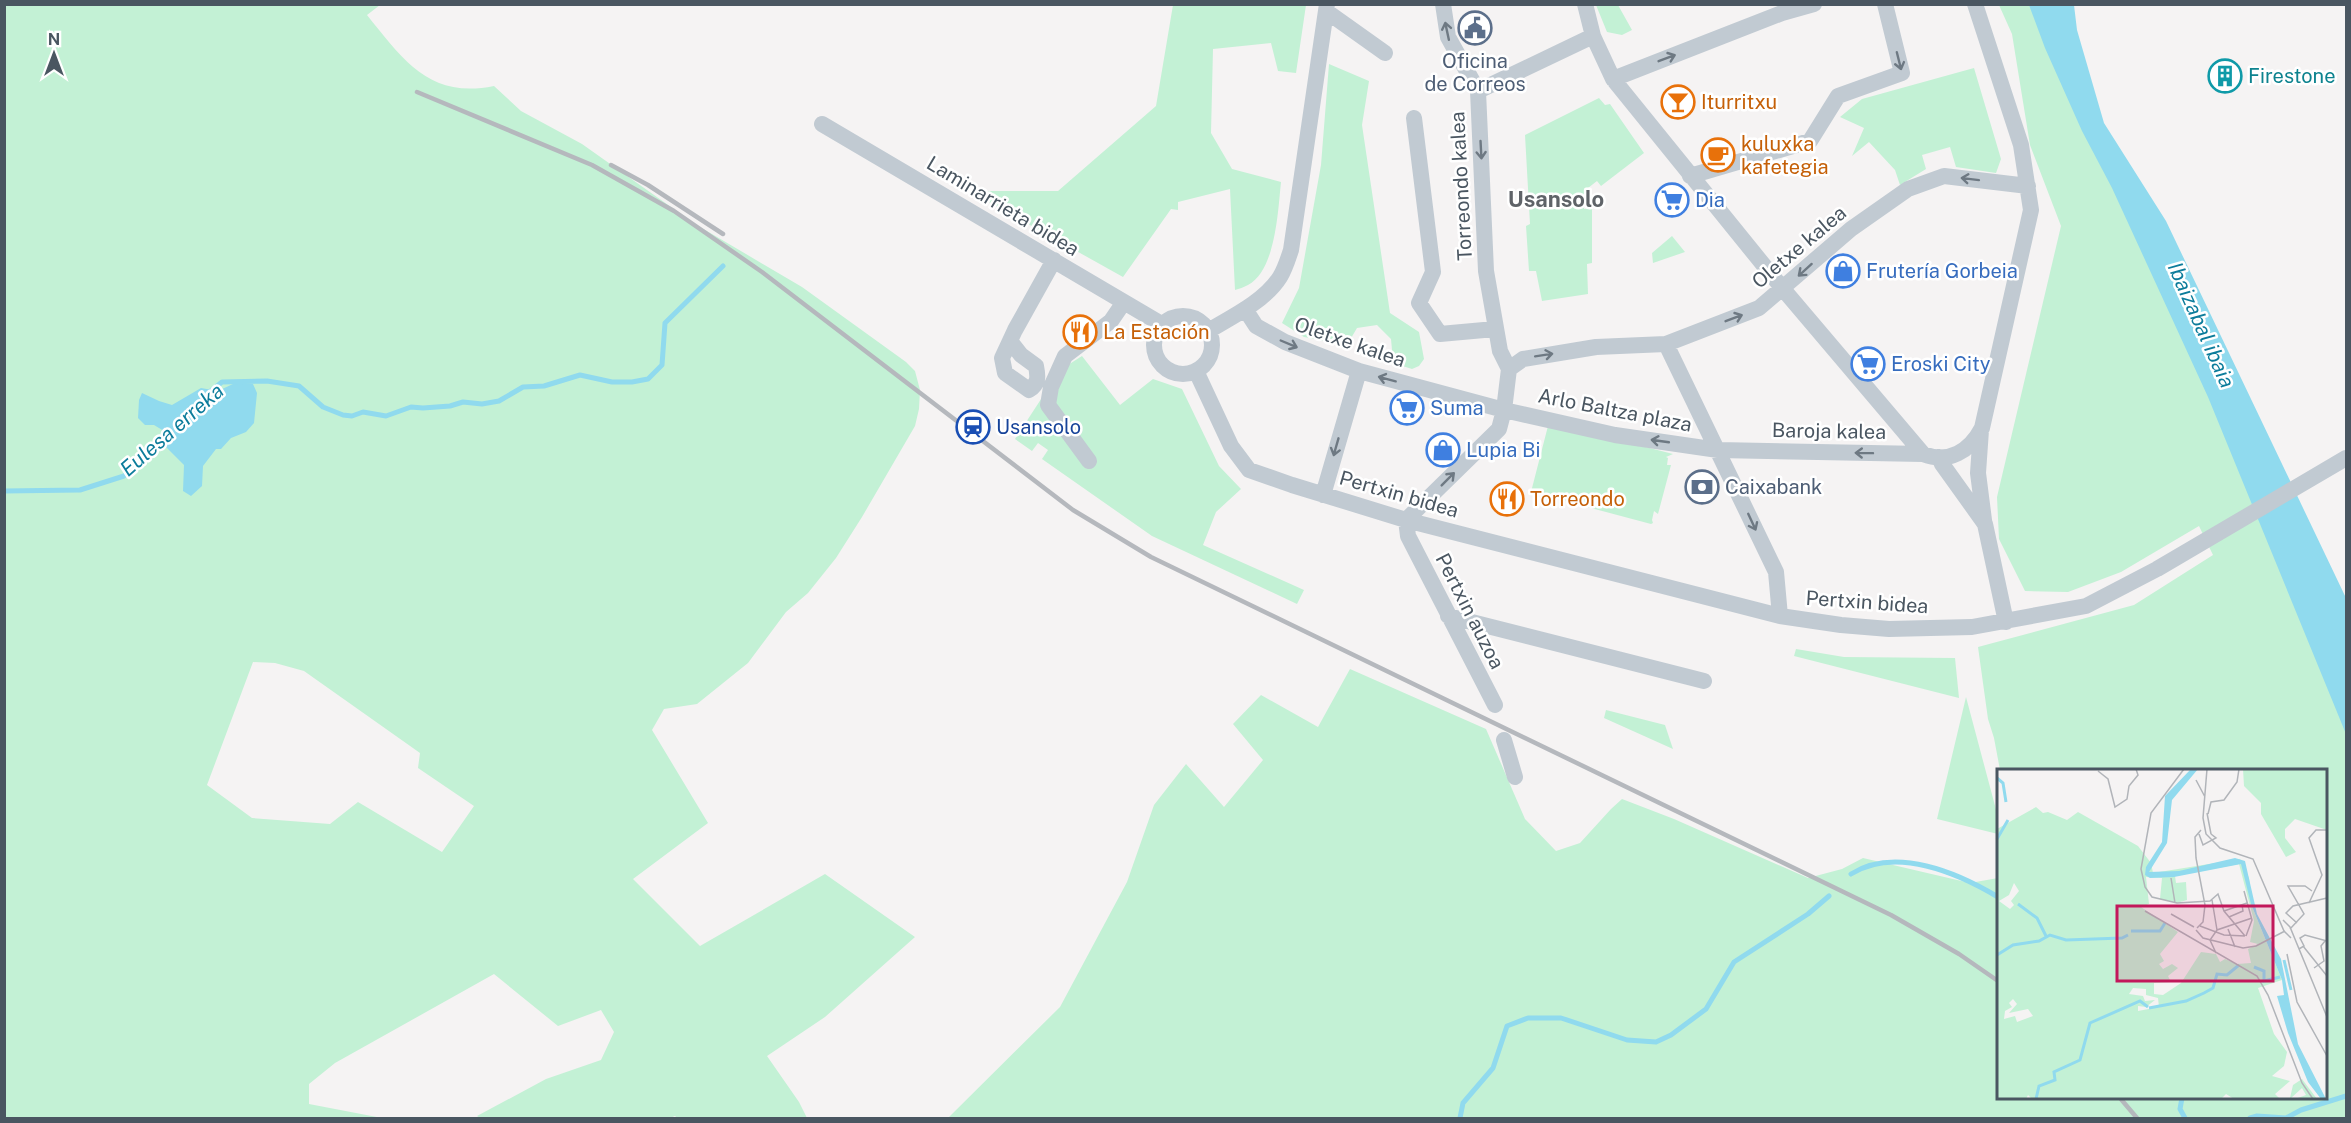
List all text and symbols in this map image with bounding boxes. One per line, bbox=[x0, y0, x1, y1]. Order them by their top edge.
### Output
public building icon: Oficina de Correos bbox=[1457, 10, 1493, 46]
one-way arrow bbox=[1441, 21, 1453, 40]
north arrow bbox=[24, 24, 84, 84]
text: N bbox=[48, 30, 60, 49]
place label: Oficina de Correos bbox=[1424, 49, 1526, 96]
one-way arrow bbox=[1657, 52, 1676, 63]
one-way arrow bbox=[1893, 52, 1905, 71]
building icon: Firestone bbox=[2207, 58, 2243, 94]
place label: Firestone bbox=[2248, 64, 2335, 88]
bar icon: Iturritxu bbox=[1660, 84, 1696, 120]
place label: Iturritxu bbox=[1701, 90, 1777, 114]
street label: Torreondo kalea bbox=[1445, 111, 1477, 261]
place label: kuluxka kafetegia bbox=[1741, 132, 1829, 179]
cafe icon: kuluxka kafetegia bbox=[1700, 137, 1736, 173]
one-way arrow bbox=[1475, 139, 1486, 159]
street label: Laminarrieta bidea bbox=[923, 151, 1083, 261]
one-way arrow bbox=[1960, 173, 1980, 184]
supermarket icon: Dia bbox=[1654, 182, 1690, 218]
district label: Usansolo bbox=[1508, 186, 1604, 212]
place label: Dia bbox=[1695, 188, 1725, 212]
street label: Oletxe kalea bbox=[1747, 201, 1851, 293]
shop icon: Frutería Gorbeia bbox=[1825, 253, 1861, 289]
water label: Ibaizabal ibaia bbox=[2163, 258, 2240, 391]
place label: Frutería Gorbeia bbox=[1866, 259, 2018, 283]
one-way arrow bbox=[1798, 263, 1813, 277]
street label: Oletxe kalea bbox=[1291, 312, 1409, 372]
one-way arrow bbox=[1724, 312, 1743, 323]
restaurant icon: La Estación bbox=[1062, 314, 1098, 350]
place label: La Estación bbox=[1103, 320, 1210, 344]
one-way arrow bbox=[1280, 339, 1298, 350]
supermarket icon: Eroski City bbox=[1850, 346, 1886, 382]
one-way arrow bbox=[1534, 350, 1554, 361]
place label: Eroski City bbox=[1891, 352, 1991, 376]
one-way arrow bbox=[1378, 372, 1397, 384]
water label: Eulesa erreka bbox=[115, 378, 228, 481]
street label: Arlo Baltza plaza bbox=[1536, 383, 1694, 437]
supermarket icon: Suma bbox=[1389, 390, 1425, 426]
place label: Suma bbox=[1430, 396, 1483, 420]
station icon: Usansolo bbox=[955, 409, 991, 445]
place label: Usansolo bbox=[996, 415, 1081, 439]
street label: Baroja kalea bbox=[1772, 418, 1886, 444]
shop icon: Lupia Bi bbox=[1425, 432, 1461, 468]
one-way arrow bbox=[1651, 436, 1671, 447]
one-way arrow bbox=[1330, 438, 1342, 457]
place label: Lupia Bi bbox=[1466, 438, 1540, 462]
one-way arrow bbox=[1855, 447, 1875, 459]
street label: Pertxin bidea bbox=[1337, 466, 1461, 522]
bank icon: Caixabank bbox=[1684, 469, 1720, 505]
one-way arrow bbox=[1441, 471, 1456, 486]
place label: Caixabank bbox=[1725, 475, 1822, 499]
restaurant icon: Torreondo bbox=[1489, 481, 1525, 517]
place label: Torreondo bbox=[1530, 487, 1625, 511]
one-way arrow bbox=[1747, 512, 1759, 530]
street label: Pertxin auzoa bbox=[1431, 549, 1509, 673]
street label: Pertxin bidea bbox=[1805, 586, 1929, 618]
inset map bbox=[1997, 769, 2327, 1099]

